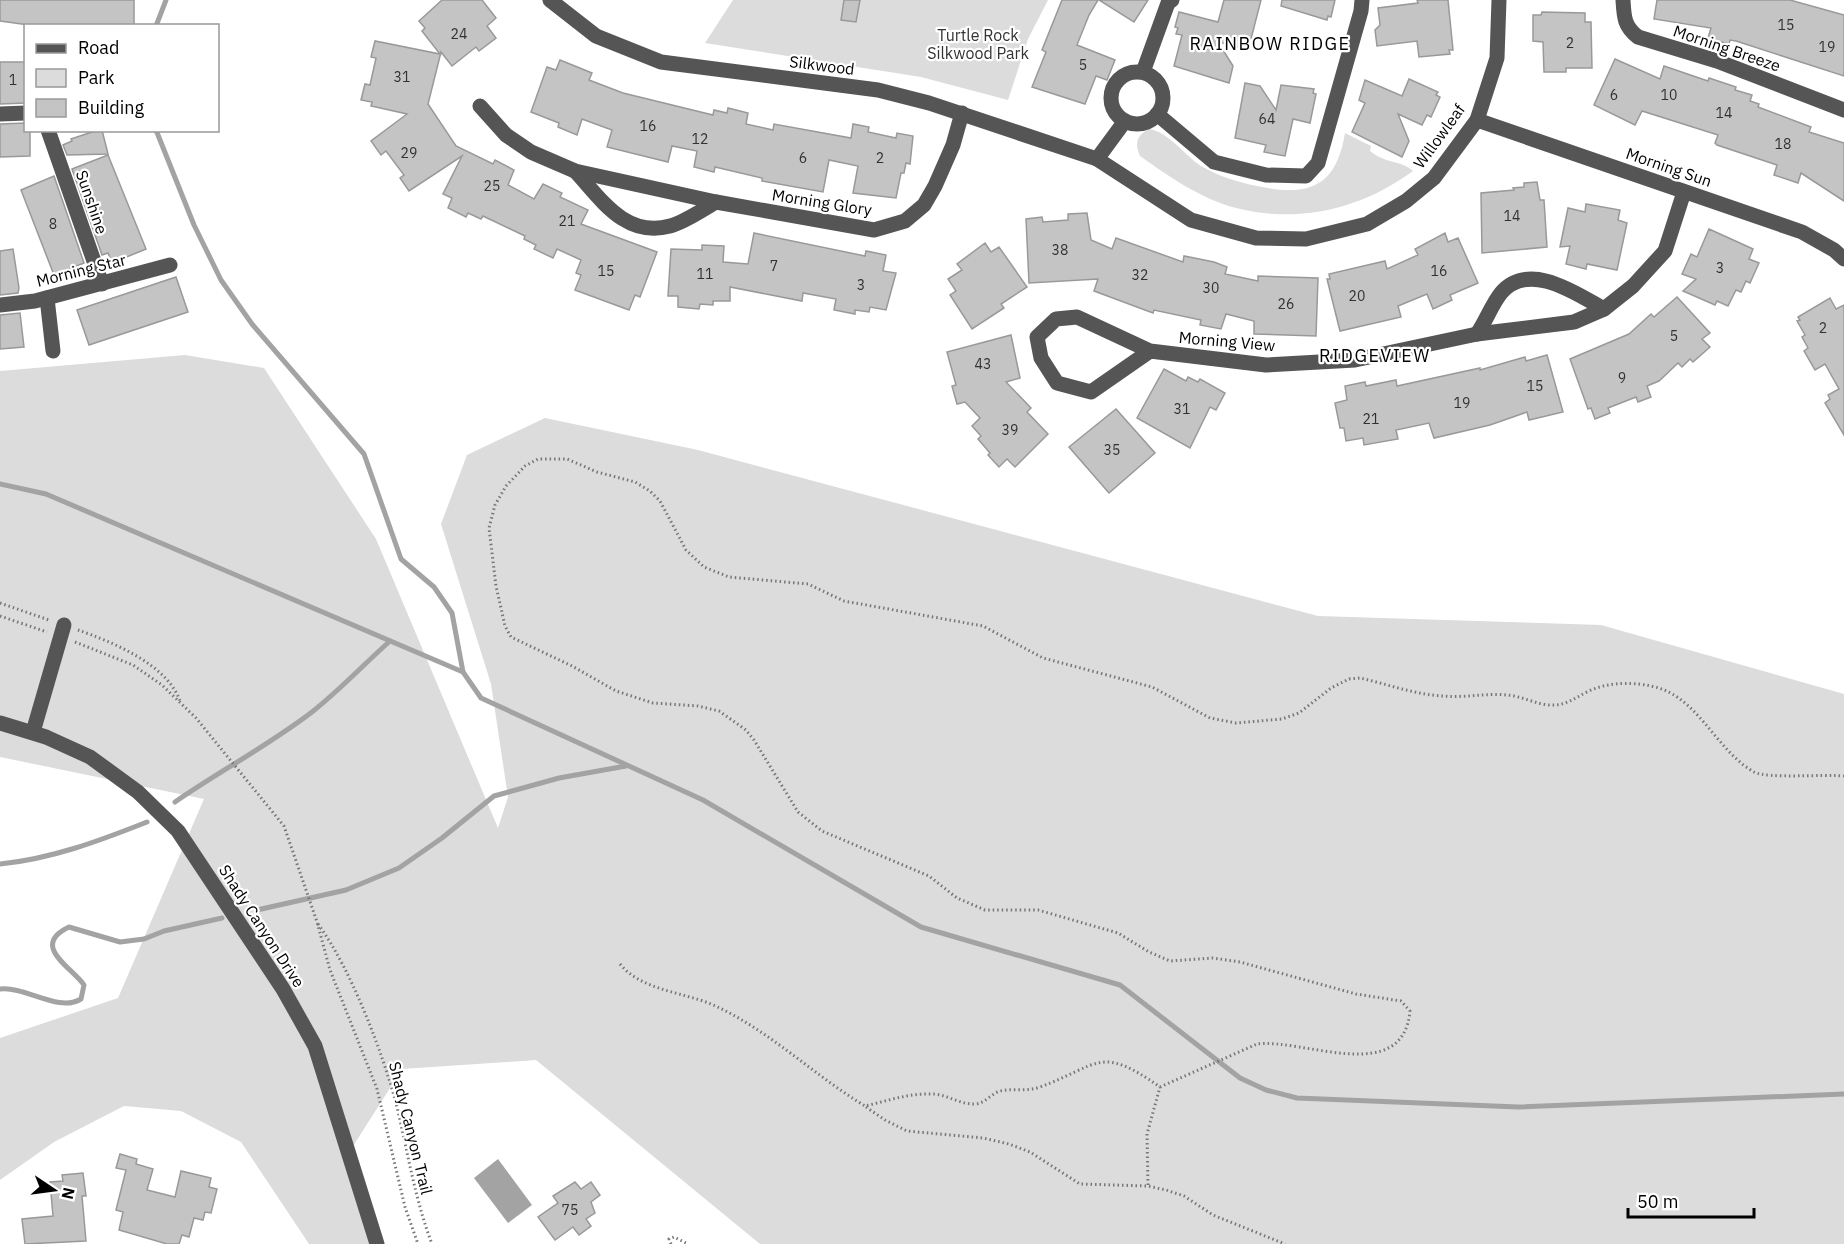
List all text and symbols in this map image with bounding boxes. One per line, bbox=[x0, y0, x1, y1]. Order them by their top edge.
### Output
house number: 15 bbox=[1778, 16, 1794, 34]
street label: Morning Breeze bbox=[1671, 20, 1783, 76]
legend bbox=[24, 24, 219, 132]
house number: 24 bbox=[451, 25, 467, 43]
park label: Turtle Rock Silkwood Park bbox=[927, 25, 1029, 63]
district label: RAINBOW RIDGE bbox=[1189, 32, 1351, 55]
house number: 2 bbox=[1566, 34, 1574, 52]
text: Road bbox=[78, 36, 119, 59]
house number: 19 bbox=[1819, 38, 1835, 56]
street label: Silkwood bbox=[788, 51, 856, 79]
house number: 5 bbox=[1079, 56, 1087, 74]
text: Park bbox=[78, 66, 115, 89]
house number: 31 bbox=[394, 68, 410, 86]
house number: 1 bbox=[9, 71, 17, 89]
house number: 6 bbox=[1610, 86, 1618, 104]
house number: 10 bbox=[1661, 86, 1677, 104]
text: Building bbox=[78, 96, 145, 119]
street label: Willowleaf bbox=[1409, 100, 1469, 172]
house number: 14 bbox=[1716, 104, 1732, 122]
house number: 64 bbox=[1259, 110, 1275, 128]
house number: 16 bbox=[640, 117, 656, 135]
house number: 12 bbox=[692, 130, 708, 148]
house number: 18 bbox=[1775, 135, 1791, 153]
street label: Morning Sun bbox=[1623, 143, 1715, 191]
house number: 29 bbox=[401, 144, 417, 162]
house number: 6 bbox=[799, 149, 807, 167]
house number: 2 bbox=[876, 149, 884, 167]
street label: Sunshine bbox=[72, 167, 112, 237]
house number: 25 bbox=[484, 177, 500, 195]
street label: Morning Glory bbox=[771, 184, 873, 220]
house number: 14 bbox=[1504, 207, 1520, 225]
house number: 21 bbox=[559, 212, 575, 230]
house number: 8 bbox=[49, 215, 57, 233]
house number: 38 bbox=[1052, 241, 1068, 259]
street label: Morning Star bbox=[34, 249, 128, 291]
house number: 7 bbox=[770, 257, 778, 275]
house number: 3 bbox=[1716, 259, 1724, 277]
house number: 15 bbox=[598, 262, 614, 280]
house number: 16 bbox=[1431, 262, 1447, 280]
house number: 11 bbox=[697, 265, 713, 283]
house number: 32 bbox=[1132, 266, 1148, 284]
house number: 3 bbox=[857, 276, 865, 294]
house number: 30 bbox=[1203, 279, 1219, 297]
house number: 20 bbox=[1349, 287, 1365, 305]
house number: 26 bbox=[1278, 295, 1294, 313]
house number: 2 bbox=[1819, 319, 1827, 337]
street label: Morning View bbox=[1178, 327, 1276, 355]
house number: 5 bbox=[1670, 327, 1678, 345]
district label: RIDGEVIEW bbox=[1319, 344, 1431, 367]
house number: 43 bbox=[975, 355, 991, 373]
house number: 9 bbox=[1618, 369, 1626, 387]
house number: 15 bbox=[1527, 377, 1543, 395]
house number: 19 bbox=[1454, 394, 1470, 412]
house number: 31 bbox=[1174, 400, 1190, 418]
house number: 21 bbox=[1363, 410, 1379, 428]
house number: 39 bbox=[1002, 421, 1018, 439]
house number: 35 bbox=[1104, 441, 1120, 459]
street label: Shady Canyon Drive bbox=[215, 861, 309, 991]
street label: Shady Canyon Trail bbox=[385, 1059, 437, 1197]
north arrow bbox=[24, 1160, 84, 1220]
scale bar bbox=[1628, 1181, 1754, 1219]
text: N bbox=[58, 1185, 80, 1201]
text: 50 m bbox=[1637, 1190, 1679, 1213]
house number: 75 bbox=[562, 1201, 578, 1219]

